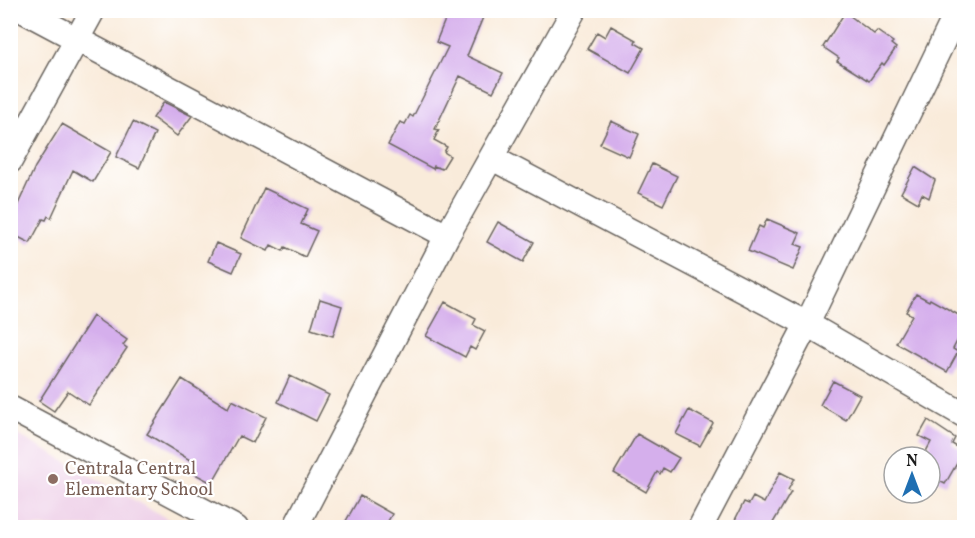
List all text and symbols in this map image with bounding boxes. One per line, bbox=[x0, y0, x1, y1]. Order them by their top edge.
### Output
north arrow bbox=[882, 445, 942, 505]
text: N bbox=[906, 451, 918, 473]
place label: Centrala Central Elementary School bbox=[65, 457, 213, 503]
marker: Centrala Central Elementary School bbox=[46, 472, 60, 486]

